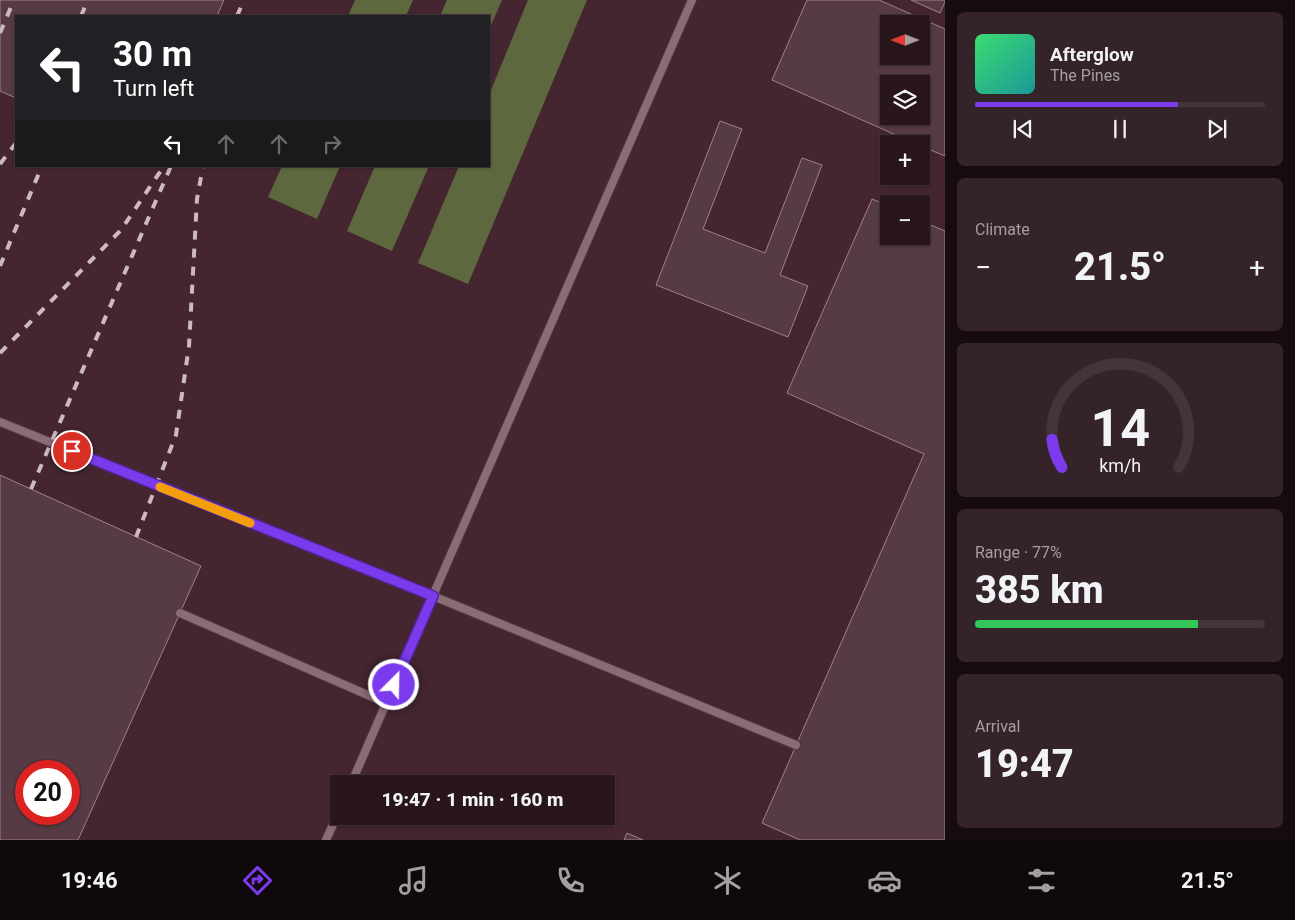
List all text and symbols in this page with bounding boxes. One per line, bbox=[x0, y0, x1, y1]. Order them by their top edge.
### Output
north arrow bbox=[880, 15, 930, 65]
map controls bbox=[880, 15, 930, 245]
text: 30 m bbox=[113, 34, 192, 75]
icon: left bbox=[30, 35, 95, 100]
text: Afterglow bbox=[1050, 43, 1134, 66]
text: The Pines bbox=[1050, 66, 1120, 85]
button: layers bbox=[880, 75, 930, 125]
text: Turn left bbox=[113, 76, 194, 101]
icon: previous bbox=[1009, 115, 1037, 143]
icon: pause bbox=[1106, 115, 1134, 143]
icon: next bbox=[1203, 115, 1231, 143]
icon: left bbox=[159, 130, 187, 158]
icon: ahead bbox=[212, 130, 240, 158]
icon: ahead bbox=[265, 130, 293, 158]
icon: right bbox=[318, 130, 346, 158]
button: + bbox=[880, 135, 930, 185]
button: − bbox=[880, 195, 930, 245]
text: Climate bbox=[975, 220, 1030, 239]
text: 21.5° bbox=[1074, 245, 1166, 289]
text: − bbox=[975, 251, 991, 284]
text: + bbox=[1249, 251, 1265, 284]
text: 14 bbox=[1090, 398, 1150, 459]
pin bbox=[51, 430, 93, 472]
icon: arrive bbox=[58, 437, 86, 465]
text: km/h bbox=[1099, 455, 1141, 476]
text: Range · 77% bbox=[975, 543, 1062, 562]
text: 385 km bbox=[975, 568, 1104, 612]
position arrow bbox=[367, 658, 419, 710]
text: Arrival bbox=[975, 717, 1020, 736]
text: 19:47 bbox=[975, 742, 1074, 786]
speed limit sign: 20 bbox=[15, 760, 80, 825]
text: 19:47 · 1 min · 160 m bbox=[381, 788, 564, 811]
icon: directions bbox=[240, 863, 275, 898]
icon: music bbox=[396, 863, 431, 898]
icon: phone bbox=[553, 863, 588, 898]
icon: climate bbox=[710, 863, 745, 898]
icon: car bbox=[867, 863, 902, 898]
icon: filters bbox=[1024, 863, 1059, 898]
text: 19:46 bbox=[61, 868, 118, 893]
text: 21.5° bbox=[1181, 868, 1234, 893]

